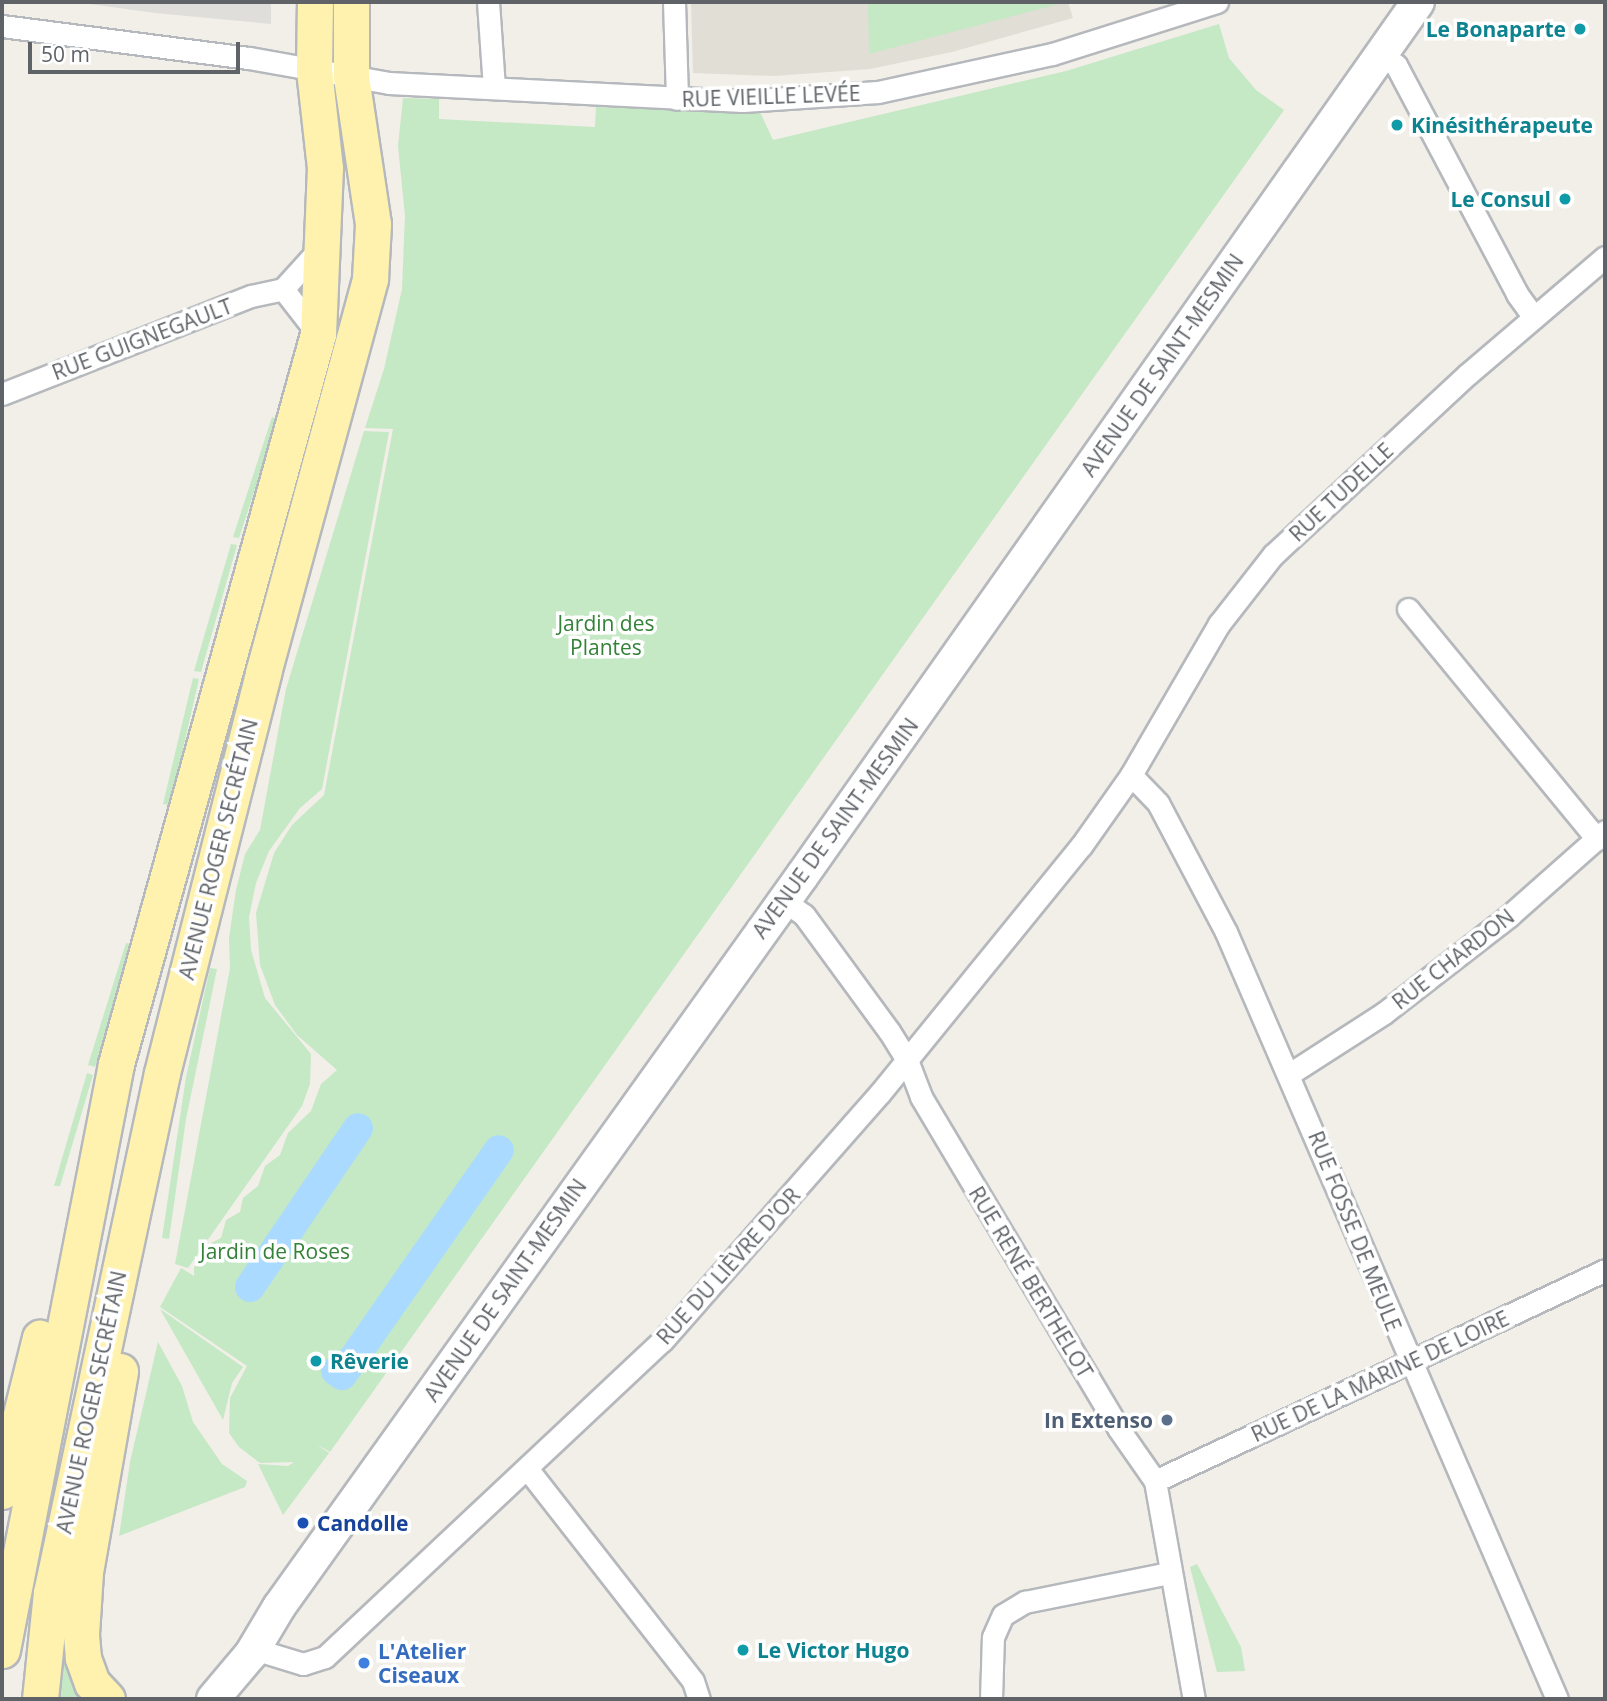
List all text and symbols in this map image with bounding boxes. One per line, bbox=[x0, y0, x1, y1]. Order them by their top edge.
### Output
place label: Le Bonaparte bbox=[1426, 16, 1566, 42]
marker: Le Bonaparte bbox=[1572, 21, 1588, 37]
scale bar bbox=[32, 28, 243, 72]
text: 50 m bbox=[41, 40, 90, 68]
street label: RUE VIEILLE LEVÉE bbox=[681, 80, 861, 112]
place label: Kinésithérapeute bbox=[1411, 112, 1593, 138]
marker: Kinésithérapeute bbox=[1389, 117, 1405, 133]
place label: Le Consul bbox=[1450, 186, 1551, 212]
marker: Le Consul bbox=[1557, 191, 1573, 207]
street label: AVENUE DE SAINT-MESMIN bbox=[1076, 249, 1248, 481]
street label: RUE GUIGNEGAULT bbox=[48, 293, 236, 385]
street label: RUE TUDELLE bbox=[1284, 438, 1398, 546]
park label: Jardin des Plantes bbox=[557, 610, 655, 660]
street label: AVENUE DE SAINT-MESMIN bbox=[747, 713, 923, 943]
street label: AVENUE ROGER SECRÉTAIN bbox=[173, 716, 263, 982]
street label: RUE CHARDON bbox=[1387, 904, 1519, 1014]
street label: RUE FOSSE DE MEULE bbox=[1303, 1127, 1407, 1335]
street label: AVENUE DE SAINT-MESMIN bbox=[419, 1174, 591, 1406]
street label: RUE RENÉ BERTHELOT bbox=[964, 1182, 1098, 1382]
street label: RUE DU LIÈVRE D'OR bbox=[651, 1183, 805, 1349]
park label: Jardin de Roses bbox=[200, 1238, 350, 1264]
street label: AVENUE ROGER SECRÉTAIN bbox=[51, 1268, 131, 1536]
street label: RUE DE LA MARINE DE LOIRE bbox=[1247, 1305, 1513, 1447]
place label: Rêverie bbox=[330, 1348, 409, 1374]
marker: Rêverie bbox=[308, 1353, 324, 1369]
place label: In Extenso bbox=[1044, 1407, 1153, 1433]
marker: In Extenso bbox=[1159, 1412, 1175, 1428]
place label: Candolle bbox=[317, 1510, 408, 1536]
marker: Candolle bbox=[295, 1515, 311, 1531]
place label: Le Victor Hugo bbox=[757, 1637, 909, 1663]
place label: L'Atelier Ciseaux bbox=[378, 1638, 466, 1688]
marker: Le Victor Hugo bbox=[735, 1642, 751, 1658]
marker: L'Atelier Ciseaux bbox=[356, 1655, 372, 1671]

